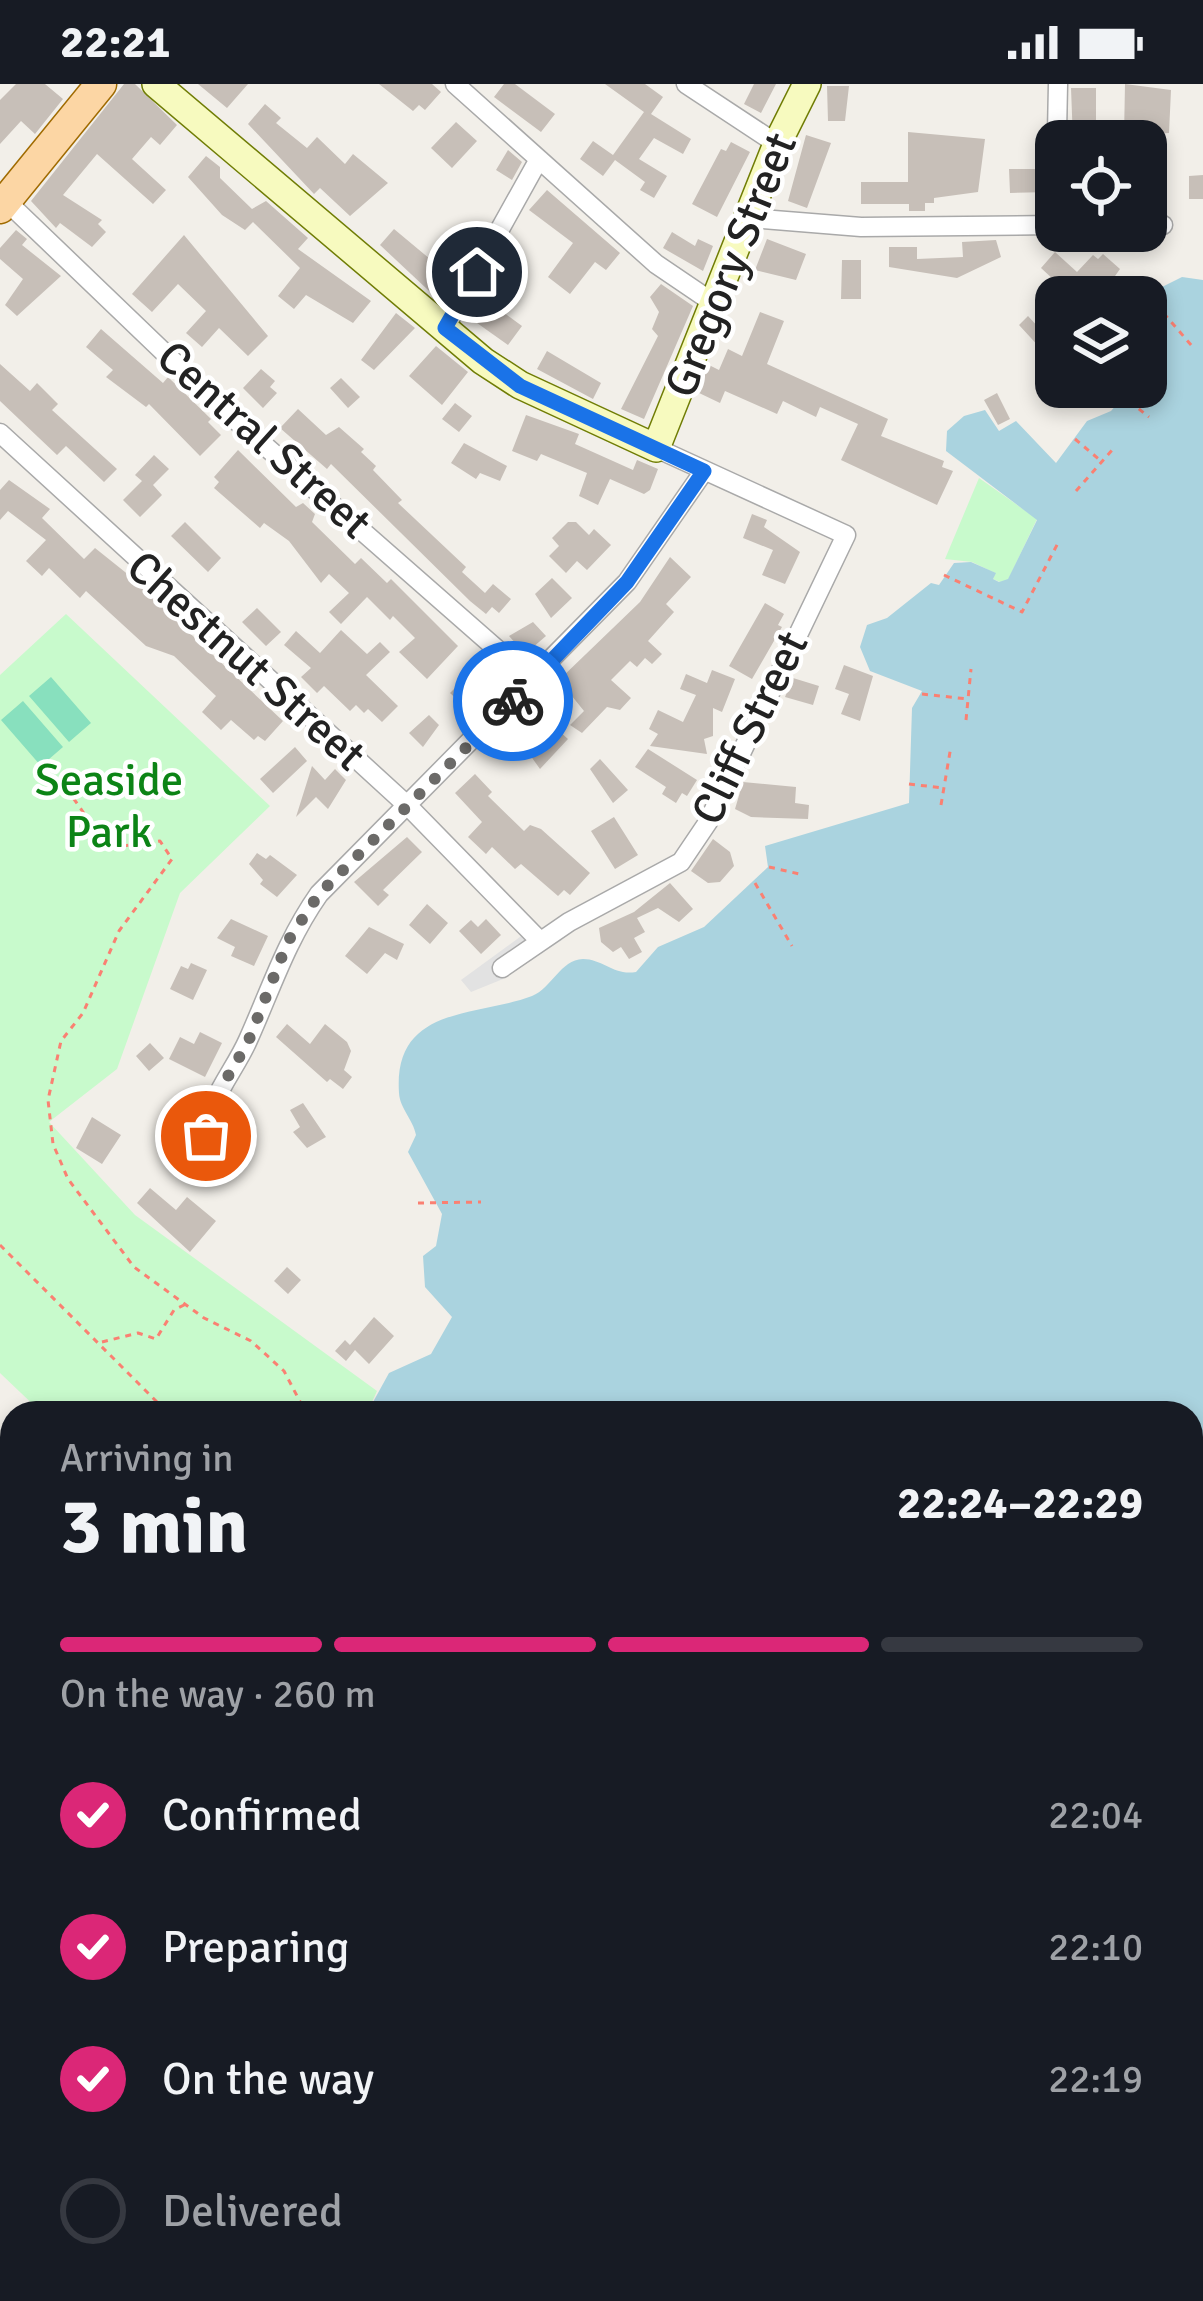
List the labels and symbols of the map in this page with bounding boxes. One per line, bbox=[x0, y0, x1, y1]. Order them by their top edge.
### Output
street label: Gregory Street bbox=[653, 125, 809, 405]
pin bbox=[426, 221, 528, 323]
street label: Central Street bbox=[146, 330, 382, 550]
street label: Chestnut Street bbox=[116, 540, 376, 782]
street label: Cliff Street bbox=[680, 622, 820, 834]
courier bbox=[453, 641, 573, 761]
park label: Seaside Park bbox=[35, 753, 183, 860]
pin bbox=[155, 1085, 257, 1187]

